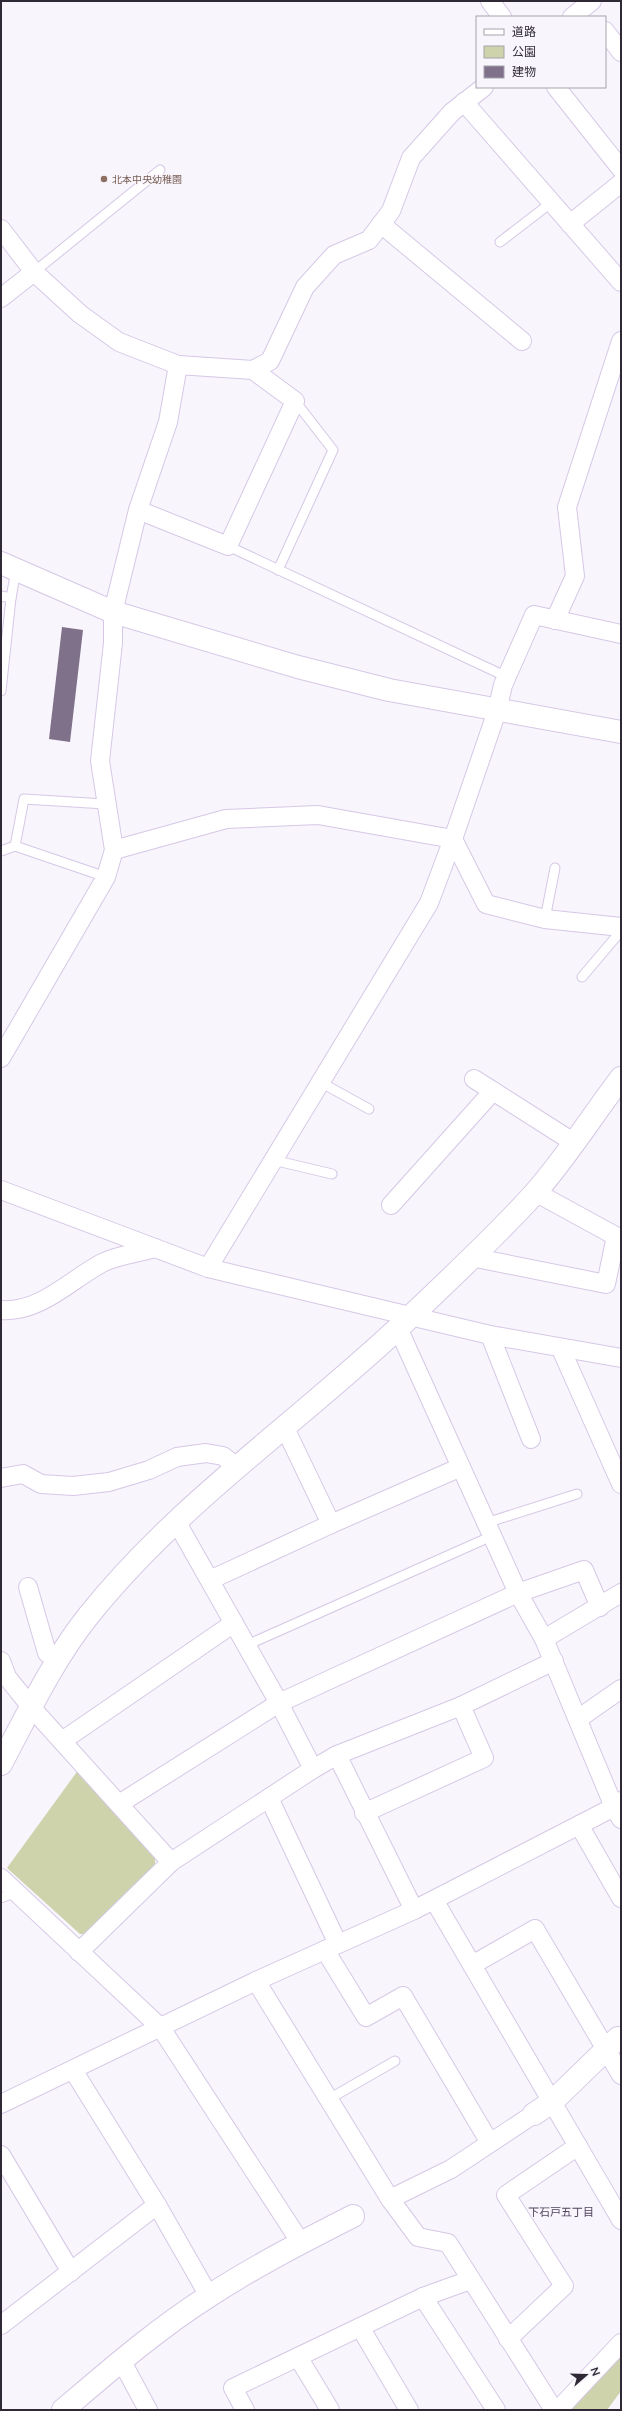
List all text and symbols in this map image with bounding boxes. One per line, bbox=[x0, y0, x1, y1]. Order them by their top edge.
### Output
legend bbox=[476, 16, 606, 88]
text: 道路 bbox=[512, 24, 536, 39]
text: 公園 bbox=[512, 44, 536, 59]
text: 建物 bbox=[512, 64, 536, 79]
place label: 北本中央幼稚園 bbox=[112, 173, 182, 186]
marker: 北本中央幼稚園 bbox=[99, 174, 109, 184]
district label: 下石戸五丁目 bbox=[528, 2205, 594, 2219]
north arrow bbox=[566, 2355, 606, 2395]
text: N bbox=[587, 2365, 603, 2378]

